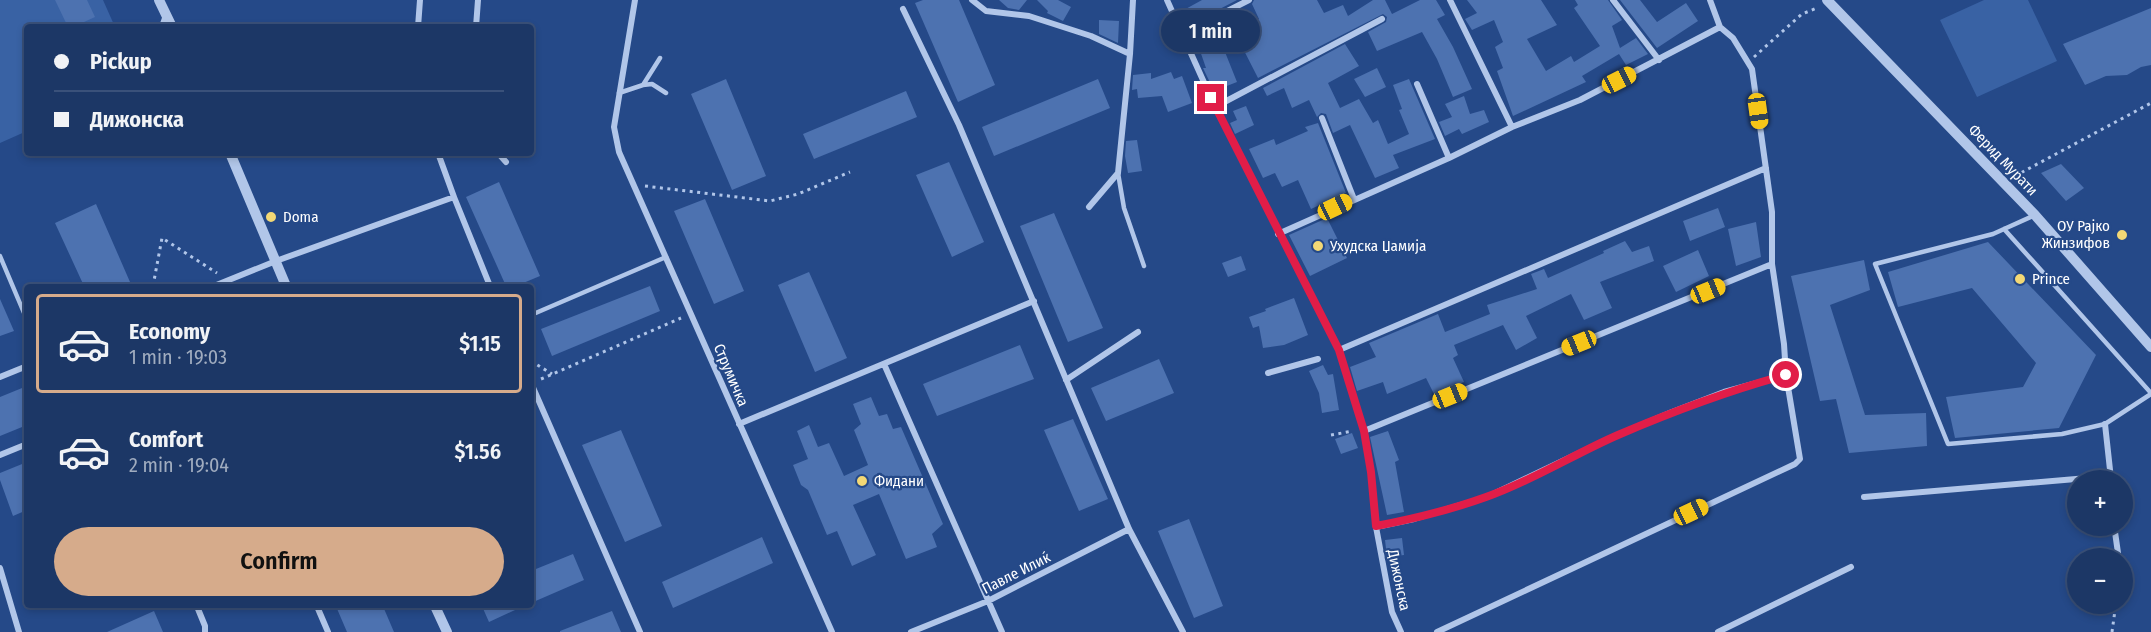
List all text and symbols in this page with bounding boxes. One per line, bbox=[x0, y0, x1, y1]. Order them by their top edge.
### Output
callout: 1 min bbox=[1162, 11, 1260, 53]
text: 1 min bbox=[1189, 19, 1232, 43]
text: Pickup bbox=[90, 48, 152, 75]
car bbox=[1599, 64, 1639, 96]
route end bbox=[1197, 84, 1224, 111]
car bbox=[1747, 92, 1769, 130]
text: Дижонска bbox=[90, 106, 184, 133]
street label: Ферид Мурати bbox=[1965, 121, 2041, 199]
car bbox=[1315, 191, 1355, 223]
place label: Doma bbox=[283, 208, 319, 226]
marker: Doma bbox=[264, 210, 278, 224]
place label: ОУ Рајко Жинзифов bbox=[2042, 217, 2110, 252]
marker: ОУ Рајко Жинзифов bbox=[2115, 228, 2129, 242]
place label: Ухудска Џамија bbox=[1329, 237, 1426, 255]
marker: Ухудска Џамија bbox=[1311, 239, 1325, 253]
place label: Prince bbox=[2032, 270, 2070, 288]
marker: Prince bbox=[2013, 272, 2027, 286]
car bbox=[1688, 276, 1728, 306]
icon: car bbox=[57, 317, 111, 371]
text: Economy bbox=[129, 318, 210, 345]
car bbox=[1559, 328, 1599, 358]
text: $1.15 bbox=[459, 330, 501, 357]
street label: Струмичка bbox=[710, 341, 752, 409]
text: 1 min · 19:03 bbox=[129, 345, 227, 369]
route start bbox=[1772, 361, 1799, 388]
car bbox=[1430, 381, 1470, 411]
icon: car bbox=[57, 425, 111, 479]
text: Comfort bbox=[129, 426, 203, 453]
text: $1.56 bbox=[455, 438, 501, 465]
text: 2 min · 19:04 bbox=[129, 453, 229, 477]
map controls bbox=[2067, 470, 2133, 614]
button: + bbox=[2067, 470, 2133, 536]
place label: Фидани bbox=[874, 472, 924, 490]
marker: Фидани bbox=[855, 474, 869, 488]
car bbox=[1671, 496, 1711, 528]
button: Confirm bbox=[54, 527, 504, 596]
street label: Дижонска bbox=[1384, 547, 1414, 612]
street label: Павле Илиќ bbox=[979, 548, 1053, 598]
button: − bbox=[2067, 548, 2133, 614]

